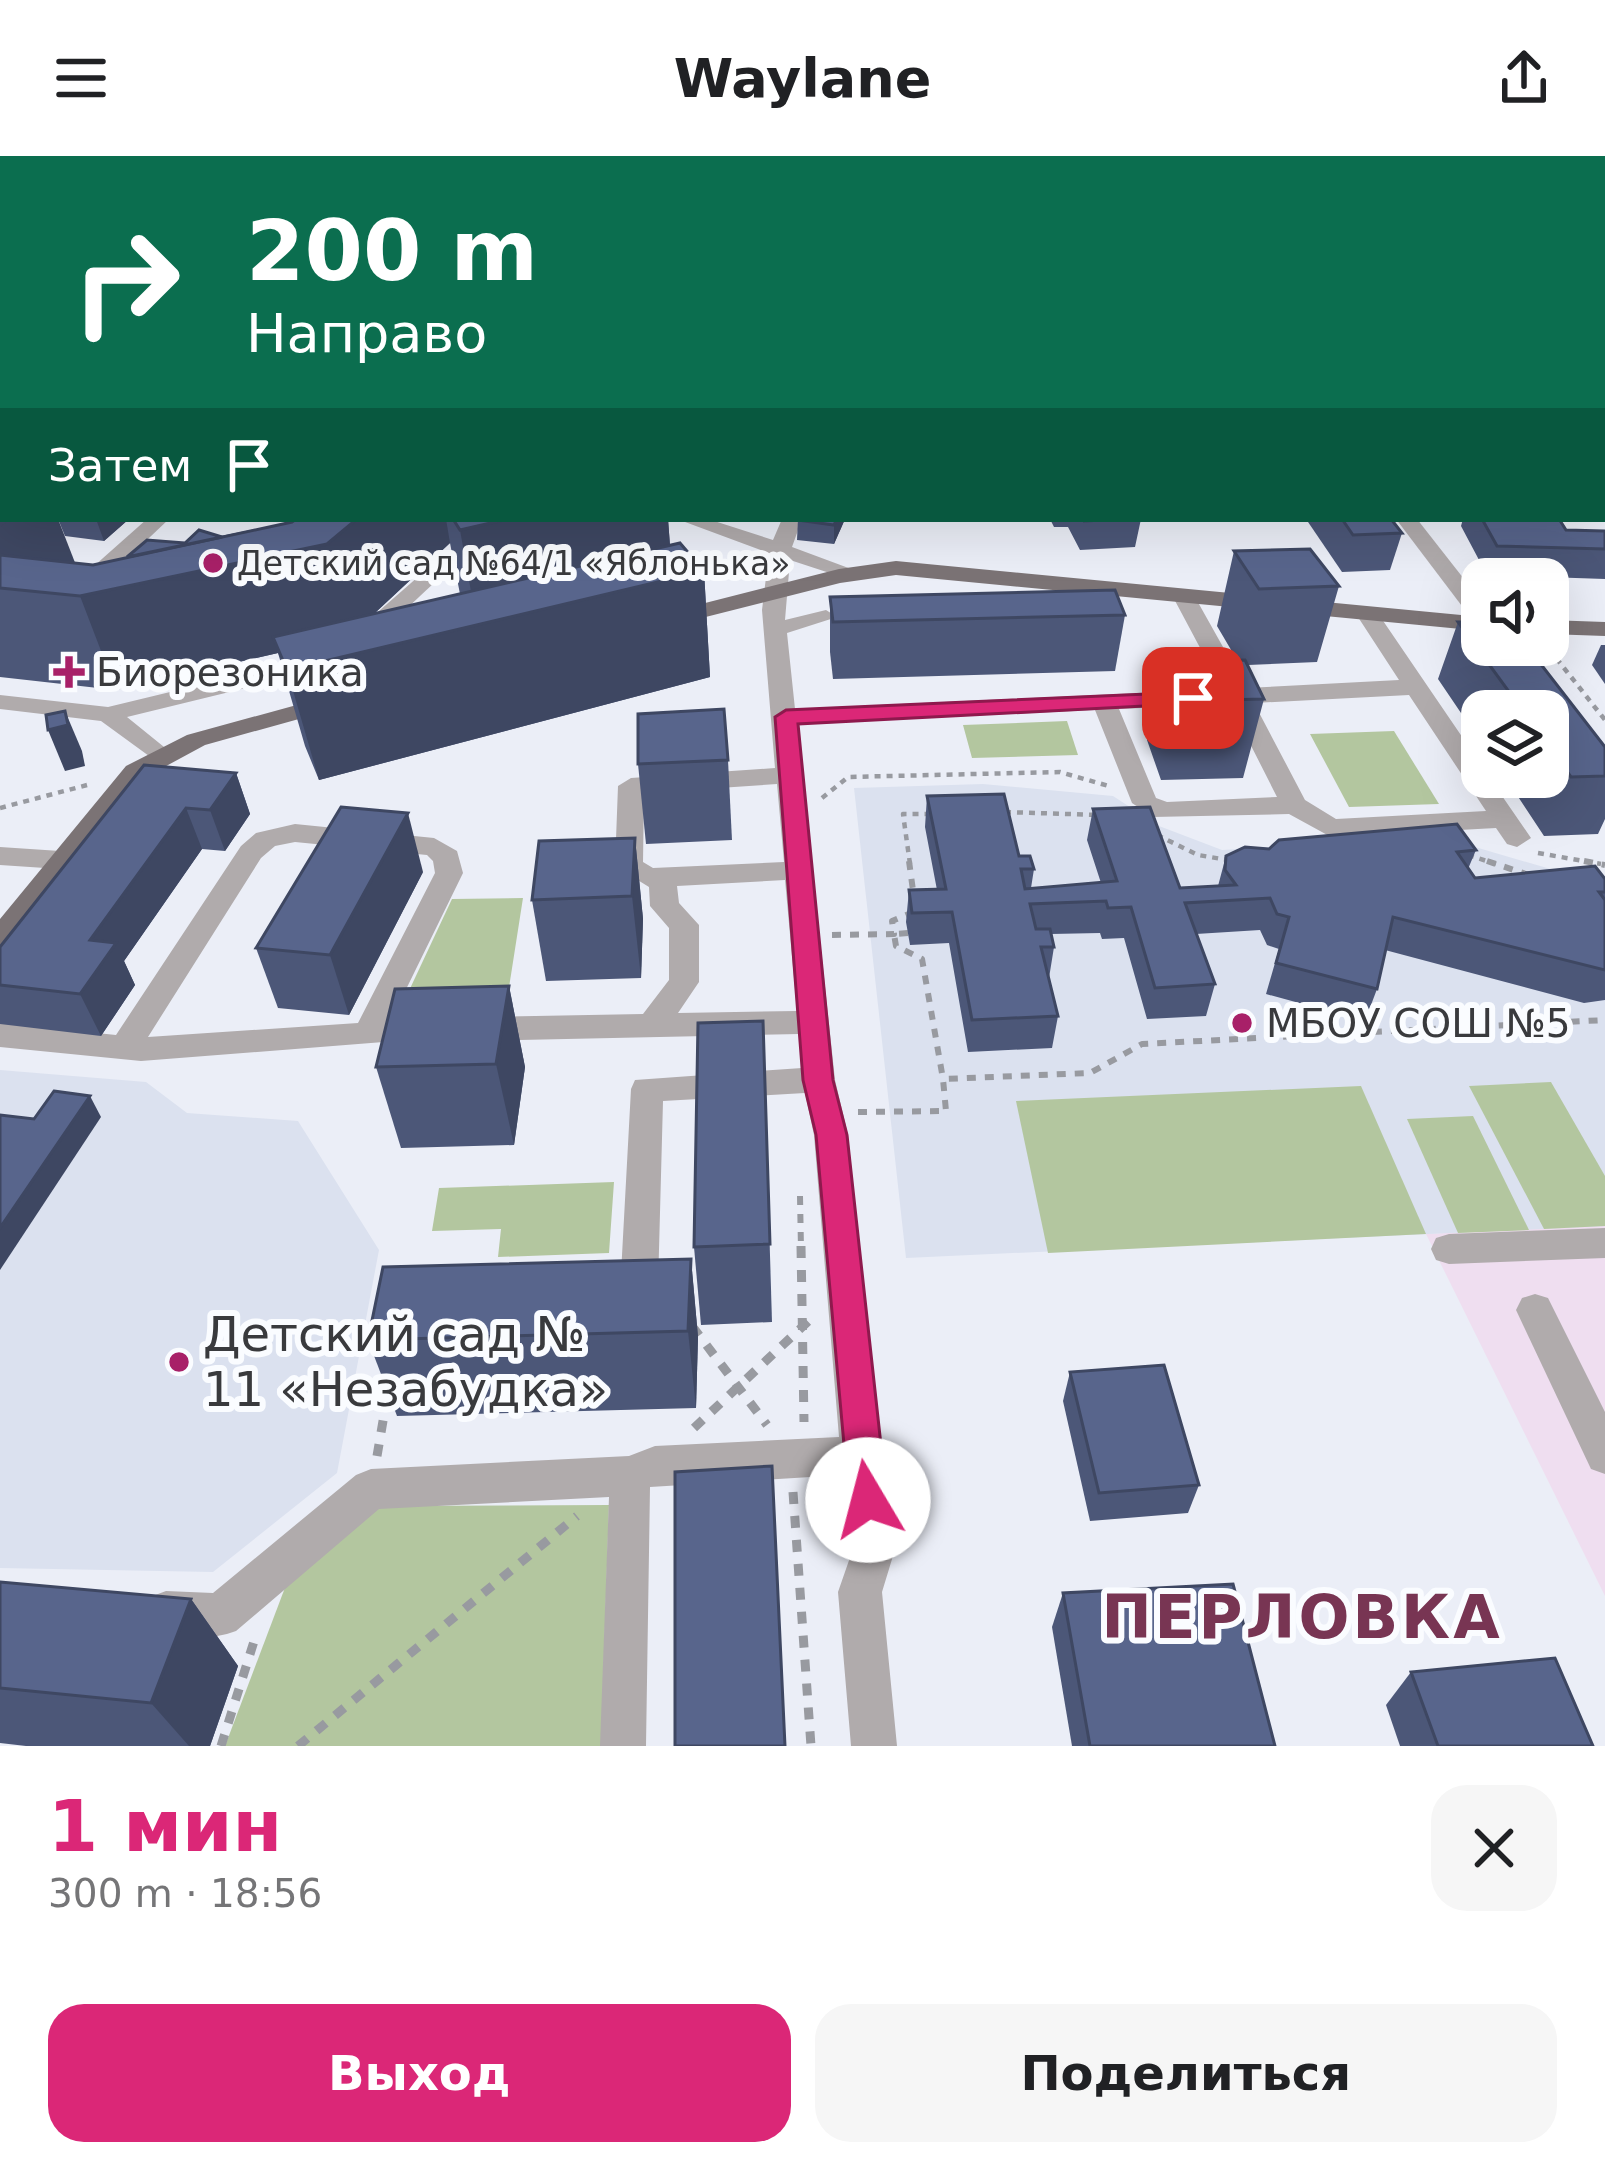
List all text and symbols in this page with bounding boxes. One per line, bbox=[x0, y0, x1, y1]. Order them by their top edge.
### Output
icon: menu bbox=[48, 45, 114, 111]
icon: share bbox=[1491, 45, 1557, 111]
text: Waylane bbox=[674, 47, 931, 110]
text: 200 m bbox=[246, 202, 538, 300]
icon: right bbox=[48, 204, 204, 360]
text: Направо bbox=[246, 302, 487, 365]
icon: arrive bbox=[216, 432, 282, 498]
text: Затем bbox=[48, 439, 192, 492]
place label: Детский сад №64/1 «Яблонька» bbox=[237, 544, 790, 583]
marker: Детский сад №64/1 «Яблонька» bbox=[200, 550, 226, 576]
map controls bbox=[1461, 558, 1569, 798]
button: sound bbox=[1461, 558, 1569, 666]
pin bbox=[1142, 647, 1244, 749]
place label: Биорезоника bbox=[96, 650, 364, 695]
marker: Биорезоника bbox=[53, 656, 85, 688]
icon: arrive bbox=[1160, 665, 1226, 731]
button: layers bbox=[1461, 690, 1569, 798]
place label: МБОУ СОШ №5 bbox=[1266, 1001, 1571, 1046]
marker: МБОУ СОШ №5 bbox=[1229, 1010, 1255, 1036]
place label: Детский сад № 11 «Незабудка» bbox=[203, 1306, 608, 1417]
marker: Детский сад № 11 «Незабудка» bbox=[166, 1349, 192, 1375]
position arrow bbox=[805, 1437, 931, 1563]
district label: ПЕРЛОВКА bbox=[1101, 1582, 1503, 1652]
text: 1 мин bbox=[48, 1784, 282, 1868]
button: close bbox=[1431, 1785, 1557, 1911]
text: 300 m · 18:56 bbox=[48, 1871, 322, 1916]
button: Выход bbox=[48, 2004, 791, 2142]
button: Поделиться bbox=[815, 2004, 1557, 2142]

